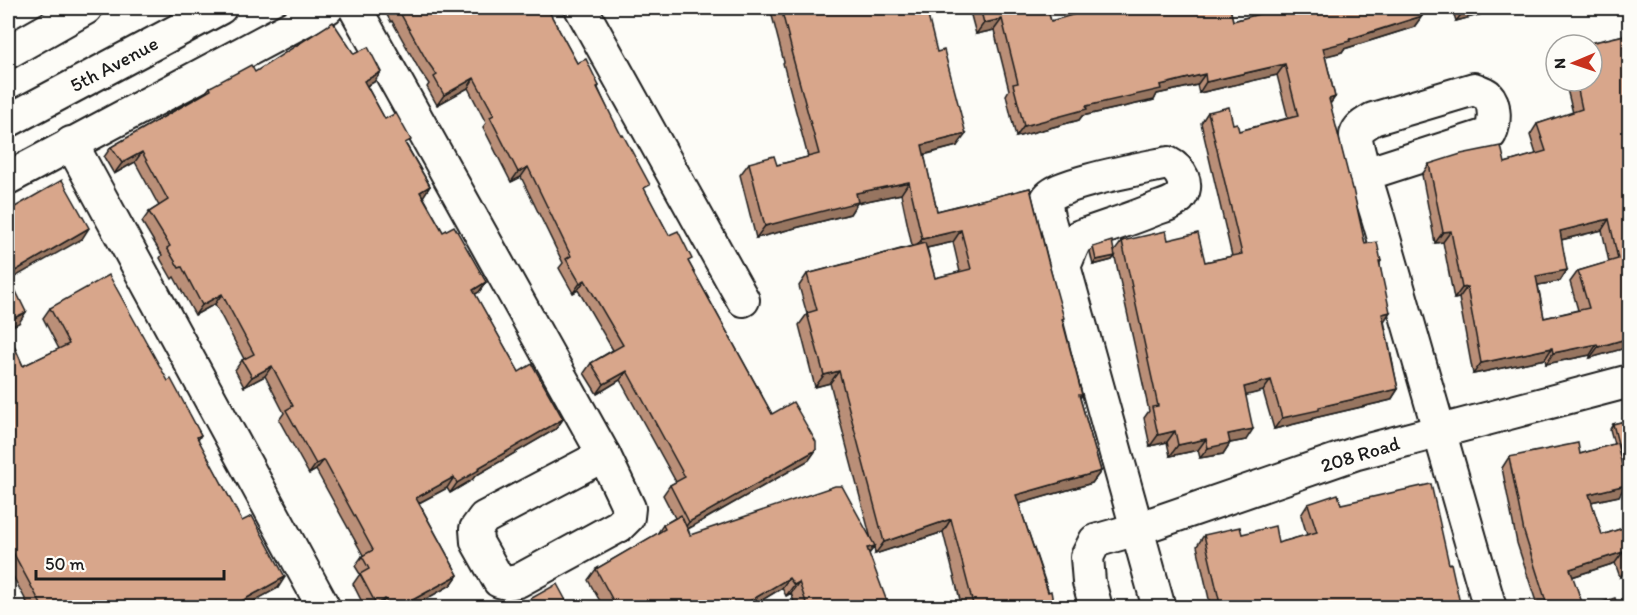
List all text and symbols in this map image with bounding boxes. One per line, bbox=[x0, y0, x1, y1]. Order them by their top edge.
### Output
street label: 5th Avenue bbox=[66, 31, 162, 97]
north arrow bbox=[1544, 33, 1604, 93]
text: N bbox=[1550, 58, 1569, 69]
street label: 208 Road bbox=[1318, 431, 1402, 477]
scale bar bbox=[36, 543, 224, 581]
text: 50 m bbox=[45, 553, 85, 575]

